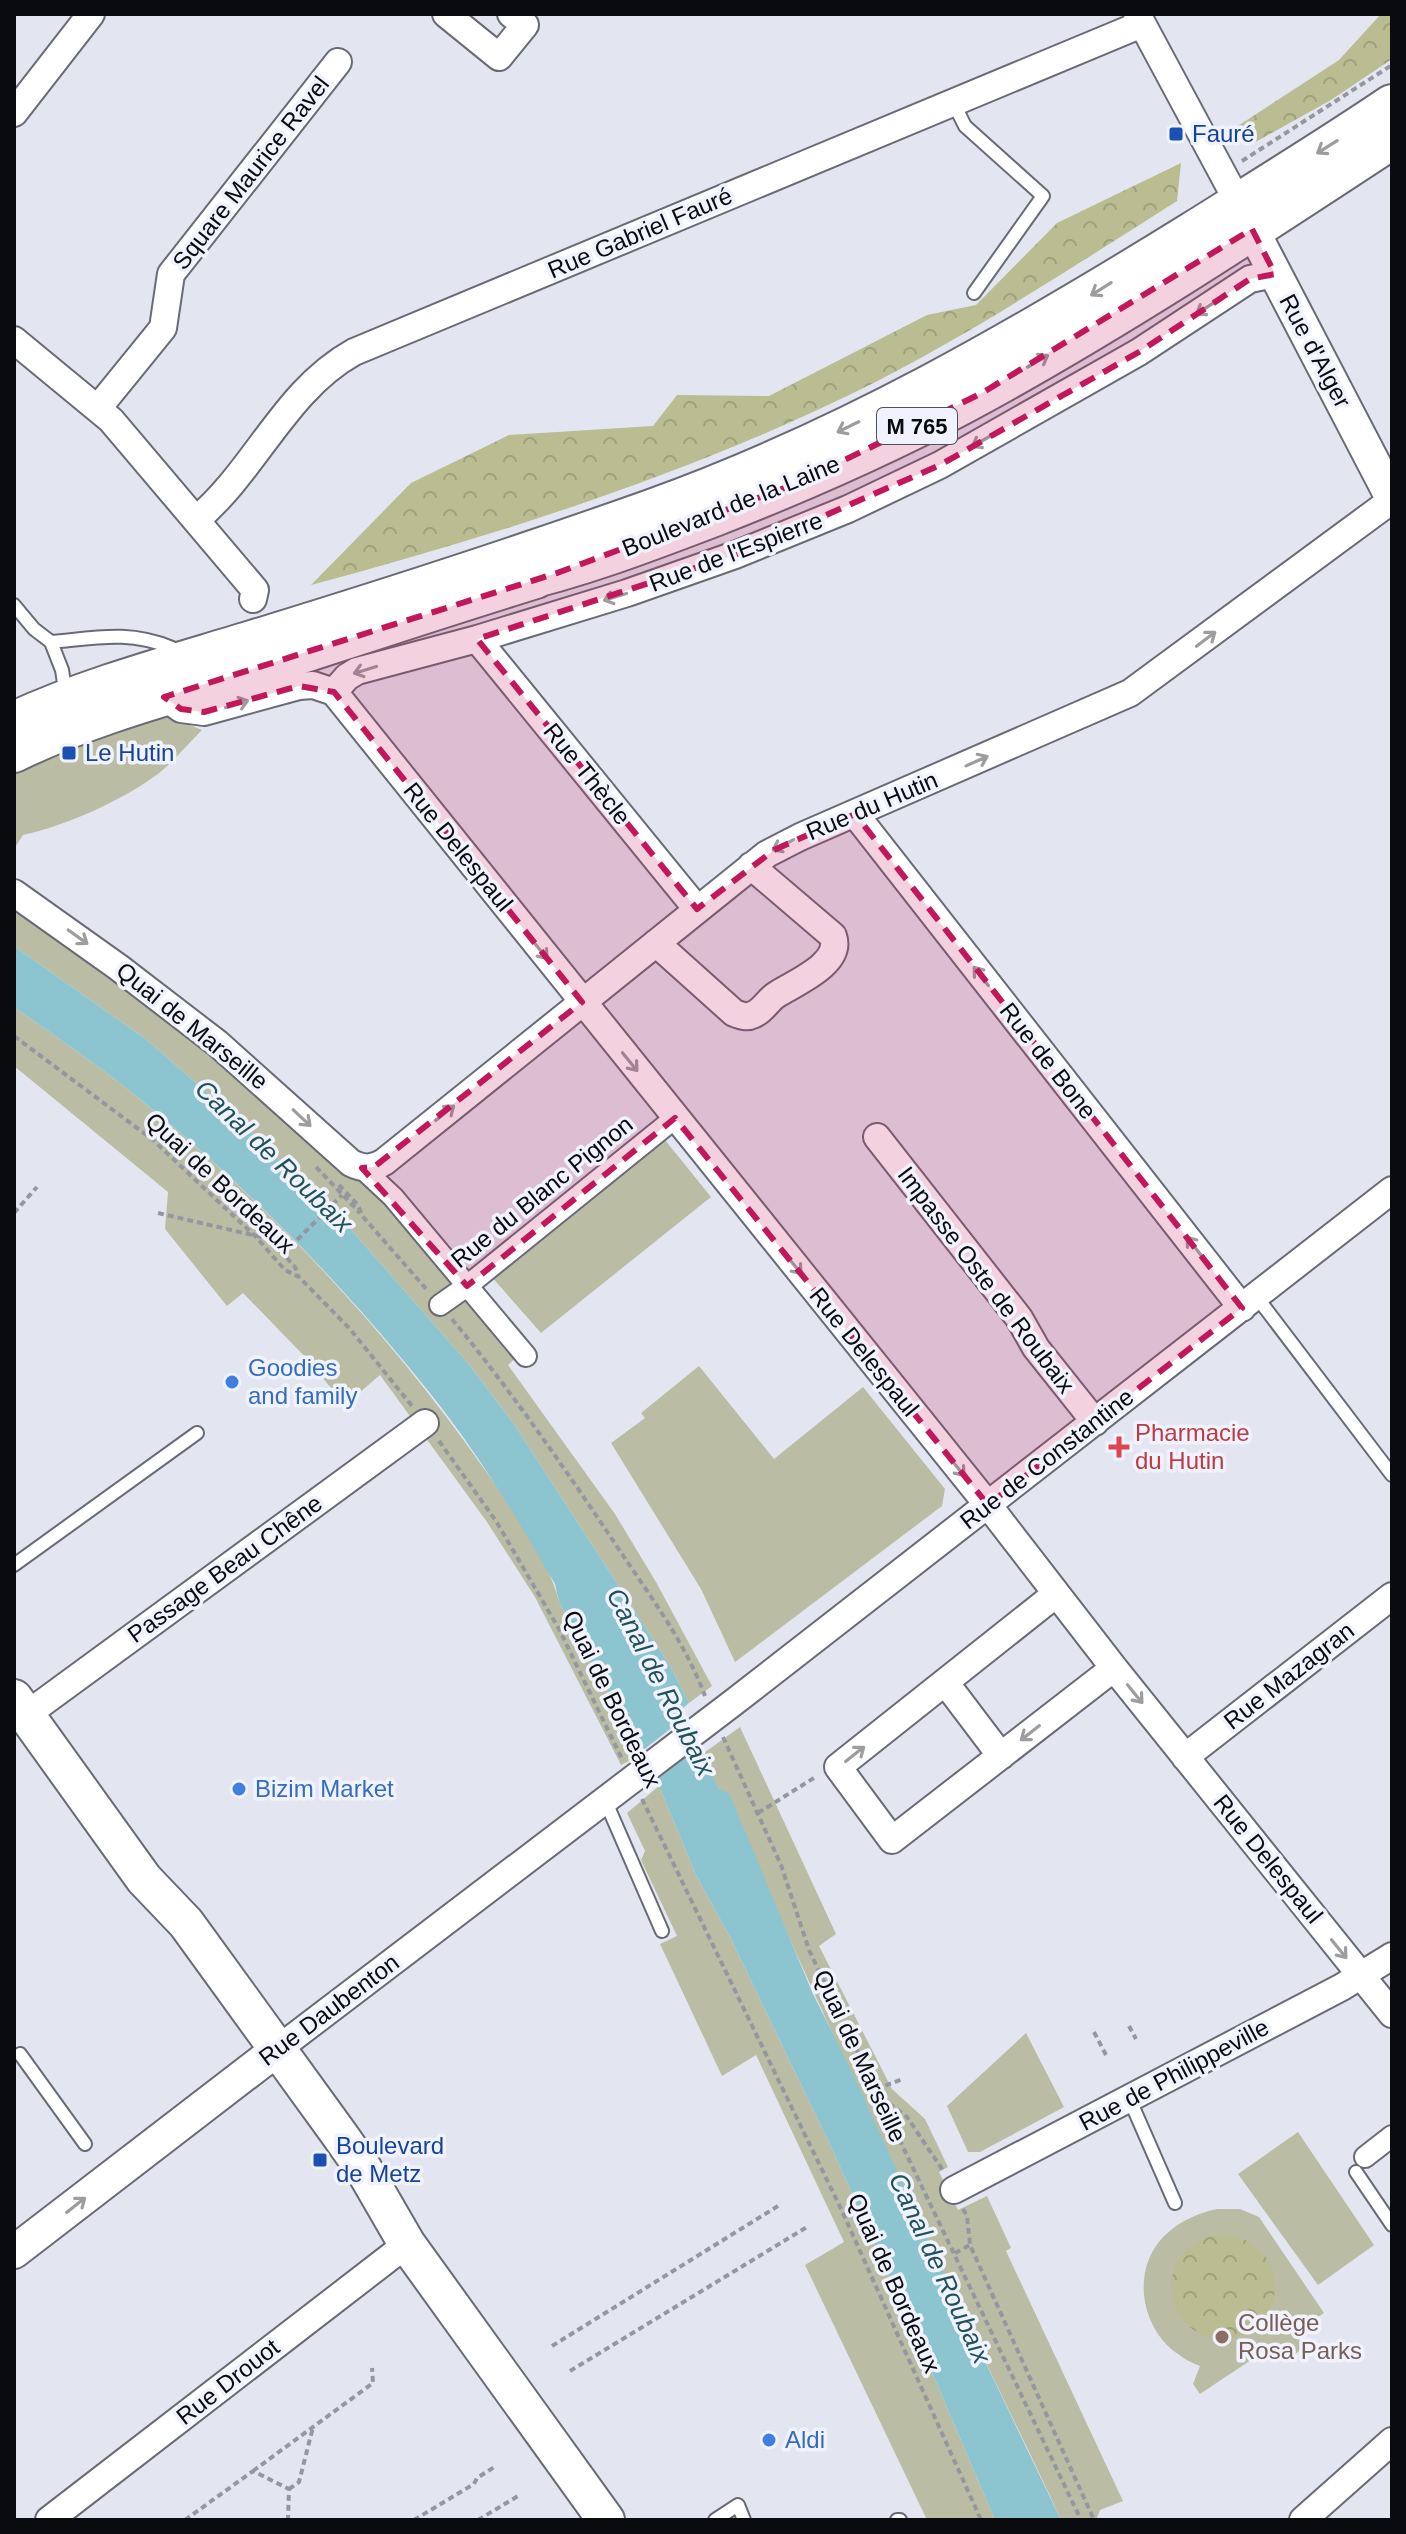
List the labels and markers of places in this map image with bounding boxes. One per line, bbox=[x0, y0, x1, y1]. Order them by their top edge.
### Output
place label: Fauré bbox=[1192, 120, 1255, 147]
marker: Fauré bbox=[1167, 125, 1185, 143]
place label: Le Hutin bbox=[85, 739, 174, 766]
marker: Le Hutin bbox=[60, 744, 78, 762]
place label: Goodies and family bbox=[248, 1354, 357, 1409]
marker: Goodies and family bbox=[223, 1373, 241, 1391]
place label: Pharmacie du Hutin bbox=[1135, 1419, 1250, 1474]
marker: Pharmacie du Hutin bbox=[1110, 1438, 1128, 1456]
place label: Bizim Market bbox=[255, 1775, 394, 1802]
marker: Bizim Market bbox=[230, 1780, 248, 1798]
place label: Boulevard de Metz bbox=[336, 2132, 444, 2187]
marker: Boulevard de Metz bbox=[311, 2151, 329, 2169]
place label: Collège Rosa Parks bbox=[1238, 2309, 1362, 2364]
marker: Collège Rosa Parks bbox=[1213, 2328, 1231, 2346]
place label: Aldi bbox=[785, 2426, 825, 2453]
marker: Aldi bbox=[760, 2431, 778, 2449]

